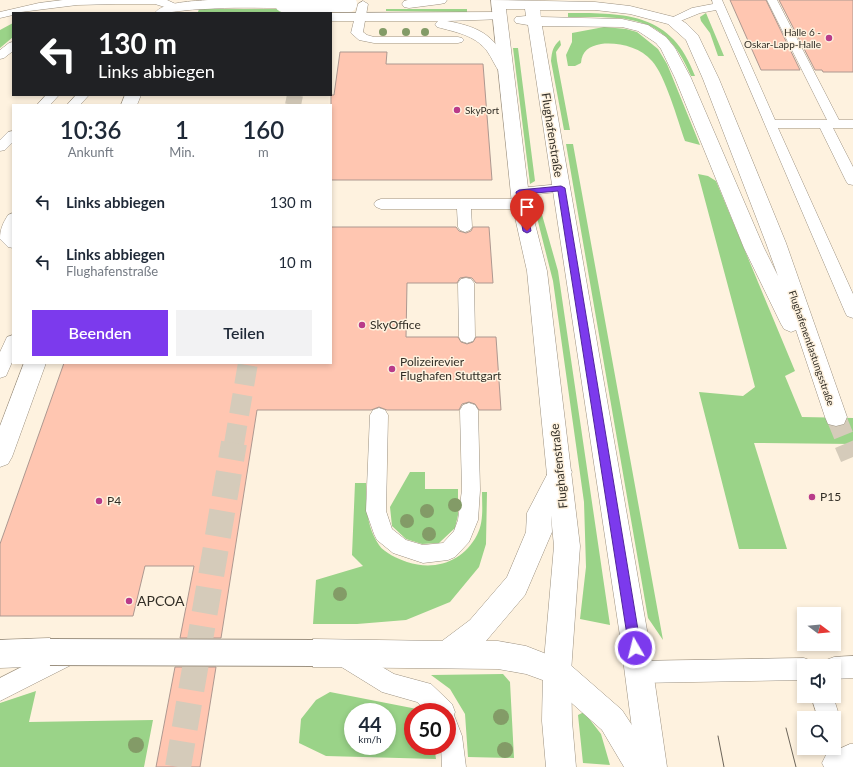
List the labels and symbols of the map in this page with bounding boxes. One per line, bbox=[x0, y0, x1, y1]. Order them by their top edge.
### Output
place label: Halle 6 - Oskar-Lapp-Halle bbox=[744, 26, 821, 50]
marker: Halle 6 - Oskar-Lapp-Halle bbox=[824, 33, 834, 43]
street label: Flughafenstraße bbox=[538, 92, 567, 178]
place label: SkyPort bbox=[465, 104, 500, 116]
marker: SkyPort bbox=[452, 105, 462, 115]
pin bbox=[510, 190, 544, 231]
street label: Flughafenentlastungsstraße bbox=[787, 289, 837, 407]
place label: SkyOffice bbox=[370, 317, 421, 332]
marker: SkyOffice bbox=[357, 320, 367, 330]
place label: Polizeirevier Flughafen Stuttgart bbox=[400, 354, 502, 383]
marker: Polizeirevier Flughafen Stuttgart bbox=[387, 364, 397, 374]
street label: Flughafenstraße bbox=[547, 423, 570, 509]
place label: P15 bbox=[820, 489, 841, 504]
marker: P15 bbox=[807, 492, 817, 502]
place label: P4 bbox=[107, 493, 121, 508]
marker: P4 bbox=[94, 496, 104, 506]
place label: APCOA bbox=[137, 592, 185, 609]
marker: APCOA bbox=[124, 596, 134, 606]
north arrow bbox=[797, 607, 841, 651]
position arrow bbox=[614, 627, 656, 669]
speed limit sign: 50 bbox=[404, 703, 456, 755]

